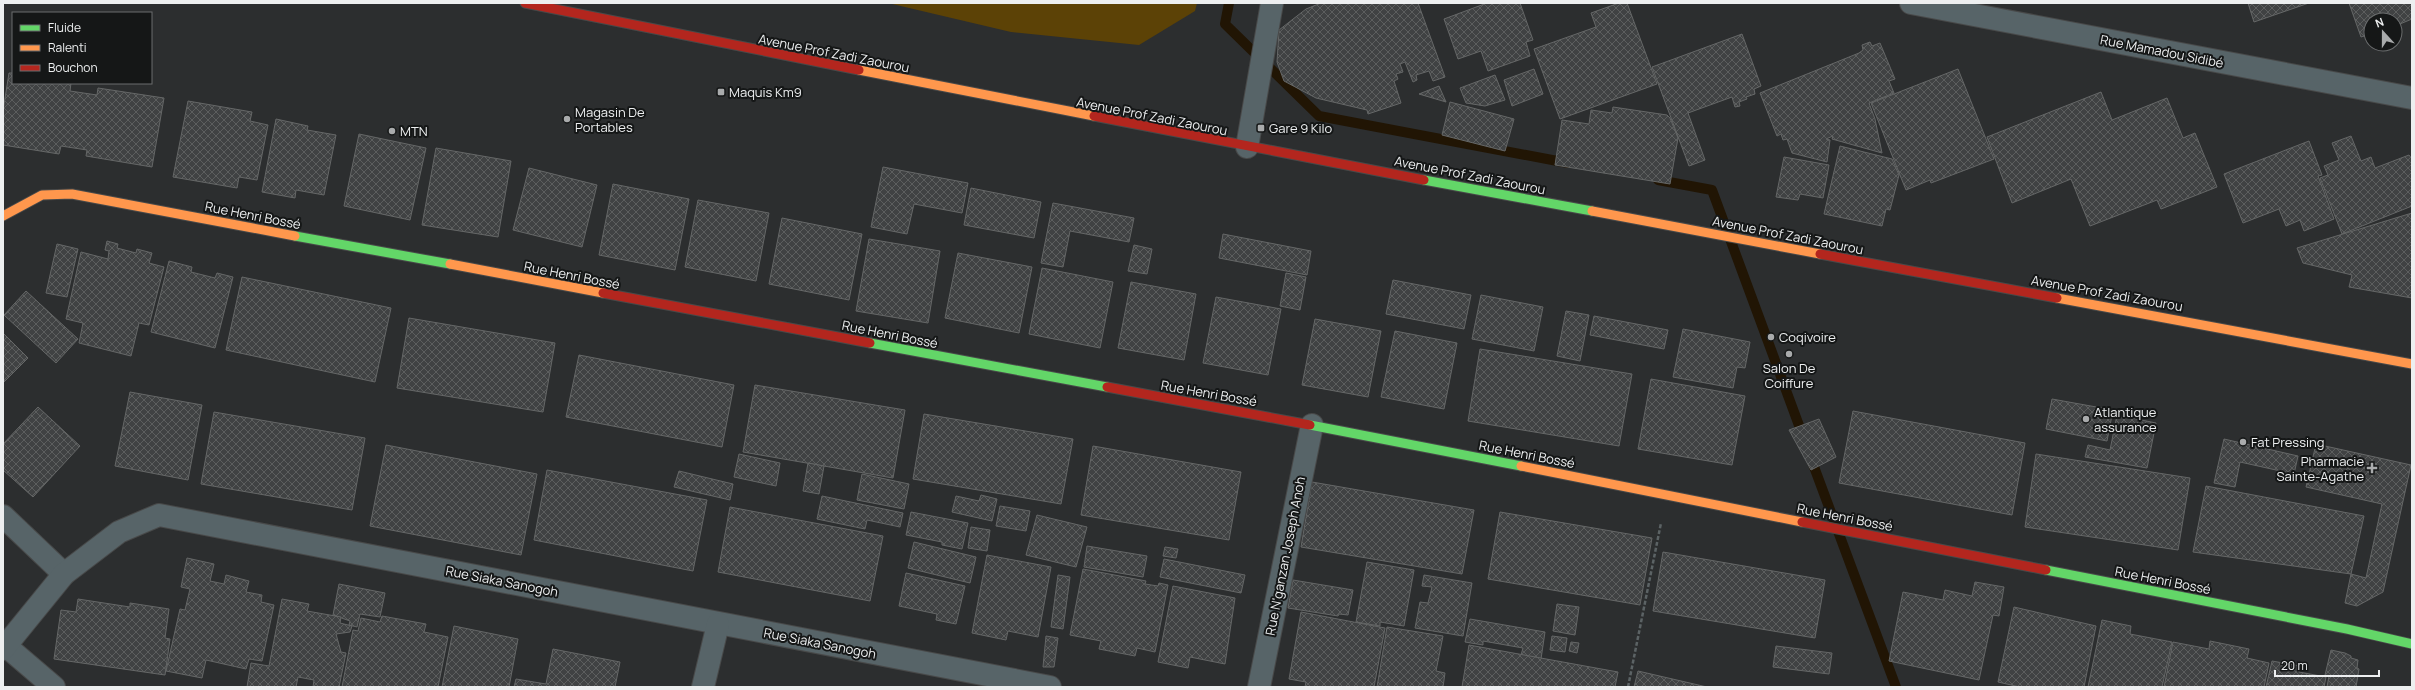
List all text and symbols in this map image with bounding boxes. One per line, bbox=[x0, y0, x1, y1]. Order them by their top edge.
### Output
legend bbox=[12, 12, 152, 84]
north arrow bbox=[2363, 12, 2403, 52]
text: N bbox=[2373, 14, 2386, 31]
text: Fluide bbox=[48, 19, 81, 36]
street label: Avenue Prof Zadi Zaourou bbox=[757, 30, 911, 76]
street label: Rue Mamadou Sidibé bbox=[2099, 30, 2226, 72]
text: Ralenti bbox=[48, 39, 87, 56]
text: Bouchon bbox=[48, 59, 98, 76]
place label: Maquis Km9 bbox=[729, 83, 802, 101]
marker: Maquis Km9 bbox=[716, 87, 726, 97]
street label: Avenue Prof Zadi Zaourou bbox=[1075, 93, 1229, 139]
place label: Magasin De Portables bbox=[575, 103, 645, 136]
marker: Magasin De Portables bbox=[562, 114, 572, 124]
place label: Gare 9 Kilo bbox=[1269, 119, 1333, 137]
place label: MTN bbox=[400, 122, 428, 140]
marker: Gare 9 Kilo bbox=[1256, 123, 1266, 133]
marker: MTN bbox=[387, 126, 397, 136]
street label: Avenue Prof Zadi Zaourou bbox=[1393, 152, 1547, 198]
street label: Rue Henri Bossé bbox=[204, 197, 303, 233]
street label: Avenue Prof Zadi Zaourou bbox=[1711, 212, 1865, 258]
street label: Rue Henri Bossé bbox=[523, 257, 622, 293]
street label: Avenue Prof Zadi Zaourou bbox=[2030, 271, 2184, 315]
street label: Rue Henri Bossé bbox=[841, 316, 940, 352]
place label: Coqivoire bbox=[1779, 328, 1836, 346]
marker: Coqivoire bbox=[1766, 332, 1776, 342]
marker: Salon De Coiffure bbox=[1784, 349, 1794, 359]
place label: Salon De Coiffure bbox=[1763, 359, 1816, 392]
street label: Rue Henri Bossé bbox=[1160, 376, 1259, 410]
place label: Atlantique assurance bbox=[2094, 403, 2157, 436]
marker: Atlantique assurance bbox=[2081, 414, 2091, 424]
place label: Fat Pressing bbox=[2251, 433, 2324, 451]
street label: Rue Henri Bossé bbox=[1478, 436, 1577, 472]
marker: Fat Pressing bbox=[2238, 437, 2248, 447]
place label: Pharmacie Sainte-Agathe bbox=[2277, 452, 2364, 485]
marker: Pharmacie Sainte-Agathe bbox=[2367, 463, 2377, 473]
street label: Rue N'ganzan Joseph Anoh bbox=[1261, 475, 1309, 637]
street label: Rue Henri Bossé bbox=[1796, 499, 1895, 535]
street label: Rue Siaka Sanogoh bbox=[444, 561, 560, 601]
street label: Rue Henri Bossé bbox=[2114, 562, 2213, 598]
street label: Rue Siaka Sanogoh bbox=[762, 623, 878, 663]
scale bar bbox=[2275, 652, 2379, 678]
text: 20 m bbox=[2281, 657, 2308, 674]

